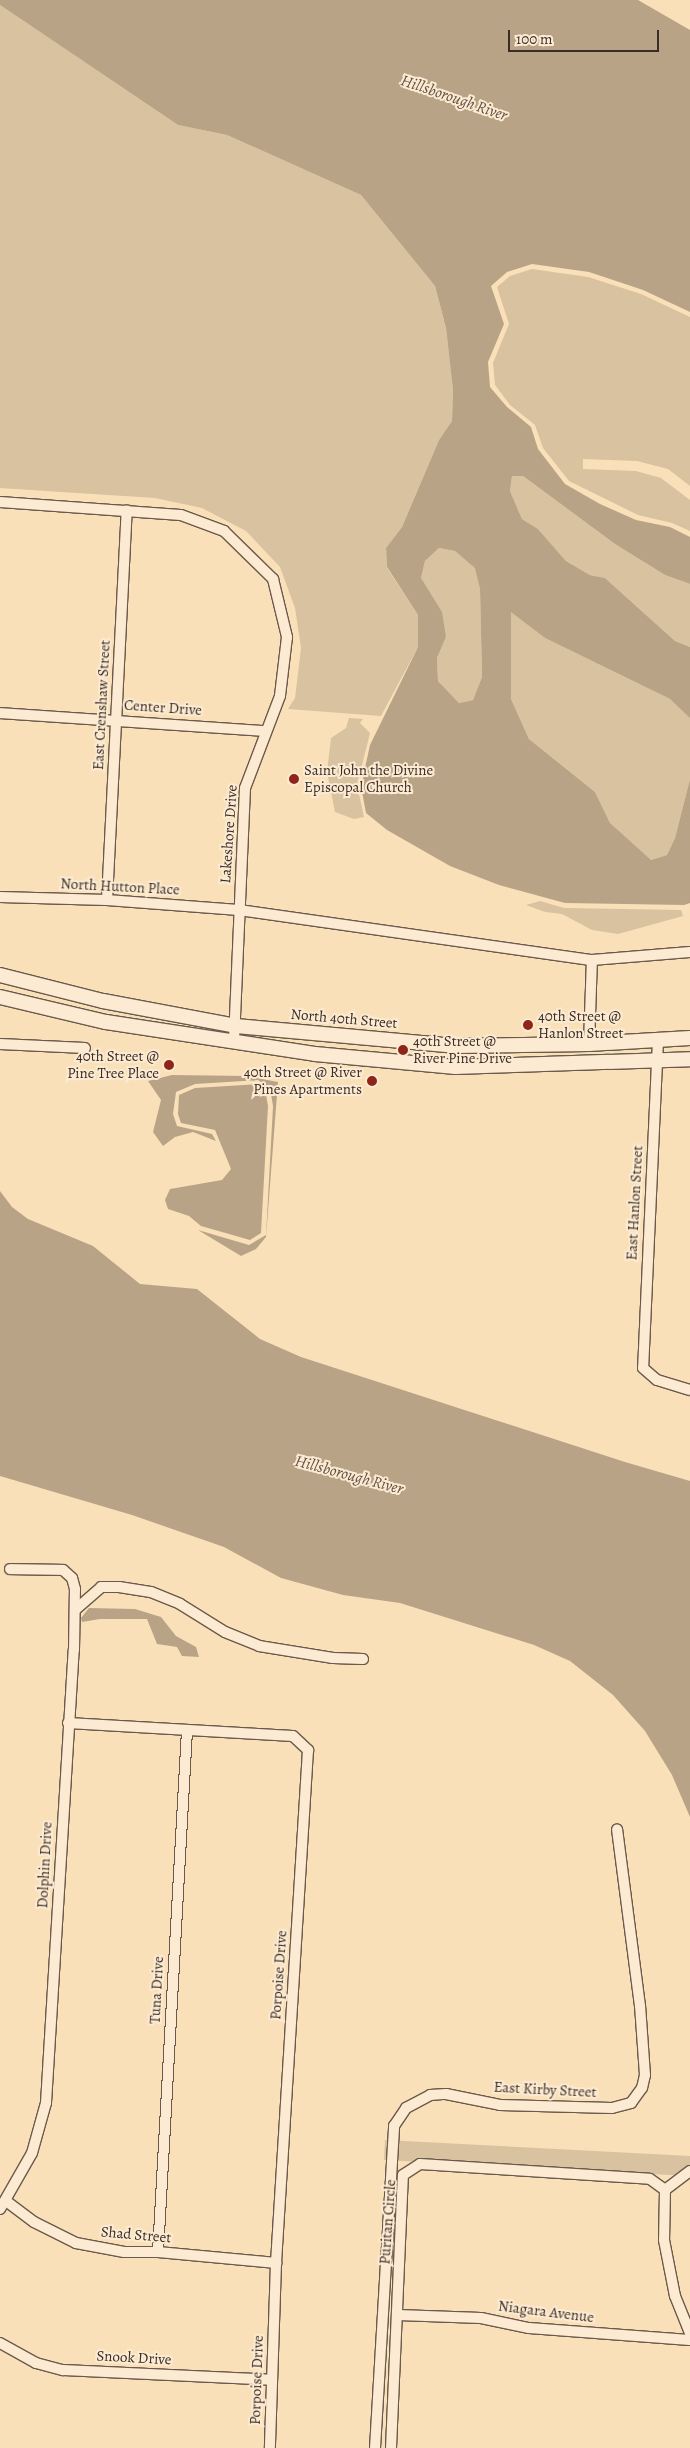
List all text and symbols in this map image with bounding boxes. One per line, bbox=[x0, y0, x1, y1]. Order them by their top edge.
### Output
scale bar bbox=[510, 20, 661, 52]
text: 100 m bbox=[516, 29, 553, 49]
water label: Hillsborough River bbox=[398, 71, 510, 125]
street label: East Crenshaw Street bbox=[90, 639, 114, 771]
street label: Center Drive bbox=[123, 696, 203, 720]
place label: Saint John the Divine Episcopal Church bbox=[304, 761, 433, 796]
marker: Saint John the Divine Episcopal Church bbox=[288, 773, 300, 785]
street label: Lakeshore Drive bbox=[217, 784, 241, 884]
street label: North Hutton Place bbox=[60, 875, 180, 899]
street label: North 40th Street bbox=[290, 1005, 398, 1033]
place label: 40th Street @ Hanlon Street bbox=[538, 1007, 623, 1042]
marker: 40th Street @ Hanlon Street bbox=[522, 1019, 534, 1031]
place label: 40th Street @ River Pine Drive bbox=[413, 1032, 512, 1067]
marker: 40th Street @ River Pine Drive bbox=[397, 1044, 409, 1056]
place label: 40th Street @ Pine Tree Place bbox=[67, 1047, 159, 1082]
marker: 40th Street @ Pine Tree Place bbox=[163, 1059, 175, 1071]
place label: 40th Street @ River Pines Apartments bbox=[244, 1063, 362, 1098]
marker: 40th Street @ River Pines Apartments bbox=[366, 1075, 378, 1087]
street label: East Hanlon Street bbox=[623, 1145, 647, 1261]
water label: Hillsborough River bbox=[293, 1451, 405, 1499]
street label: Dolphin Drive bbox=[34, 1821, 56, 1909]
street label: Porpoise Drive bbox=[267, 1930, 291, 2020]
street label: Tuna Drive bbox=[146, 1956, 168, 2024]
street label: East Kirby Street bbox=[493, 2078, 597, 2102]
street label: Puritan Circle bbox=[376, 2179, 400, 2265]
street label: Shad Street bbox=[100, 2223, 172, 2247]
street label: Niagara Avenue bbox=[497, 2297, 595, 2327]
street label: Porpoise Drive bbox=[246, 2335, 268, 2425]
street label: Snook Drive bbox=[96, 2347, 172, 2369]

